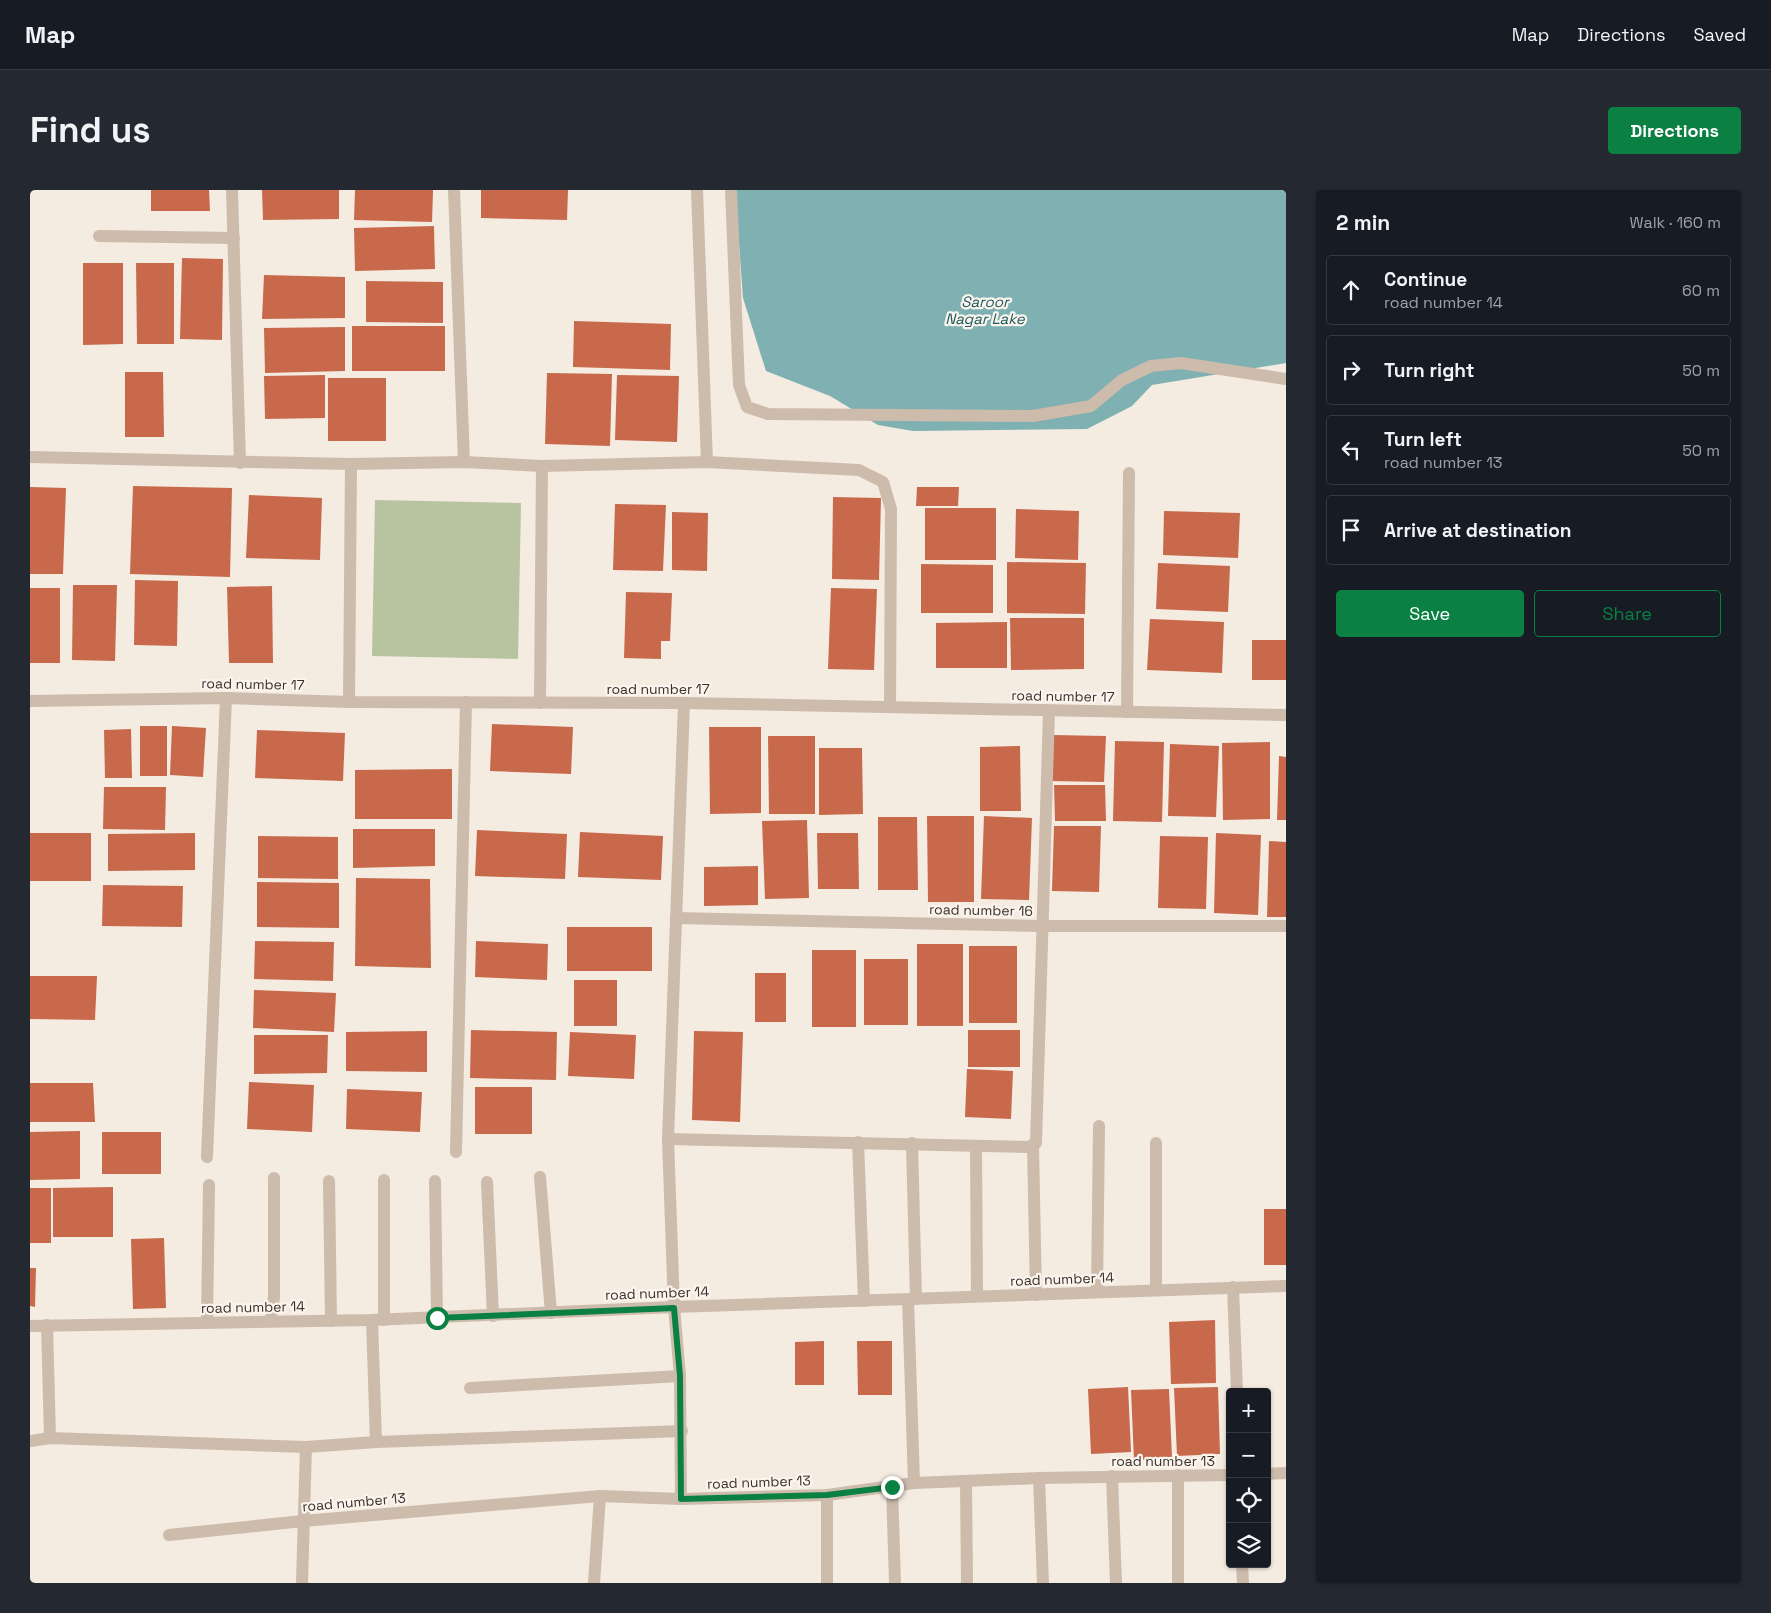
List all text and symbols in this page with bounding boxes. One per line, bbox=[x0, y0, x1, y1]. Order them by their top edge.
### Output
text: Map bbox=[25, 19, 75, 50]
text: Map bbox=[1512, 23, 1549, 46]
text: Directions bbox=[1577, 23, 1666, 46]
text: Saved bbox=[1694, 23, 1746, 46]
button: Directions bbox=[1608, 107, 1741, 154]
text: Find us bbox=[30, 108, 151, 152]
text: 2 min bbox=[1336, 209, 1390, 236]
text: Walk · 160 m bbox=[1630, 212, 1721, 233]
text: Continue bbox=[1384, 267, 1467, 292]
icon: ahead bbox=[1337, 276, 1365, 304]
text: 60 m bbox=[1682, 280, 1720, 301]
water label: Saroor Nagar Lake bbox=[945, 292, 1026, 328]
text: road number 14 bbox=[1384, 292, 1503, 313]
icon: right bbox=[1337, 356, 1365, 384]
text: Turn right bbox=[1384, 358, 1474, 383]
text: 50 m bbox=[1682, 360, 1720, 381]
text: Turn left bbox=[1384, 427, 1462, 452]
icon: left bbox=[1337, 436, 1365, 464]
text: 50 m bbox=[1682, 440, 1720, 461]
text: road number 13 bbox=[1384, 452, 1503, 473]
icon: arrive bbox=[1337, 516, 1365, 544]
text: Arrive at destination bbox=[1384, 518, 1572, 543]
button: Save bbox=[1336, 590, 1524, 637]
button: Share bbox=[1534, 590, 1721, 637]
street label: road number 17 bbox=[201, 674, 305, 694]
street label: road number 17 bbox=[606, 680, 710, 698]
street label: road number 17 bbox=[1011, 686, 1115, 706]
street label: road number 16 bbox=[929, 900, 1033, 920]
street label: road number 14 bbox=[1010, 1268, 1115, 1290]
street label: road number 14 bbox=[605, 1282, 710, 1304]
street label: road number 14 bbox=[201, 1297, 305, 1317]
route start bbox=[426, 1307, 449, 1330]
map controls bbox=[1226, 1388, 1271, 1568]
button: + bbox=[1226, 1388, 1271, 1433]
button: − bbox=[1226, 1433, 1271, 1478]
street label: road number 13 bbox=[1111, 1452, 1215, 1470]
street label: road number 13 bbox=[707, 1471, 811, 1493]
route end bbox=[881, 1476, 904, 1499]
button: locate bbox=[1226, 1478, 1271, 1523]
street label: road number 13 bbox=[302, 1489, 406, 1515]
button: layers bbox=[1226, 1523, 1271, 1568]

